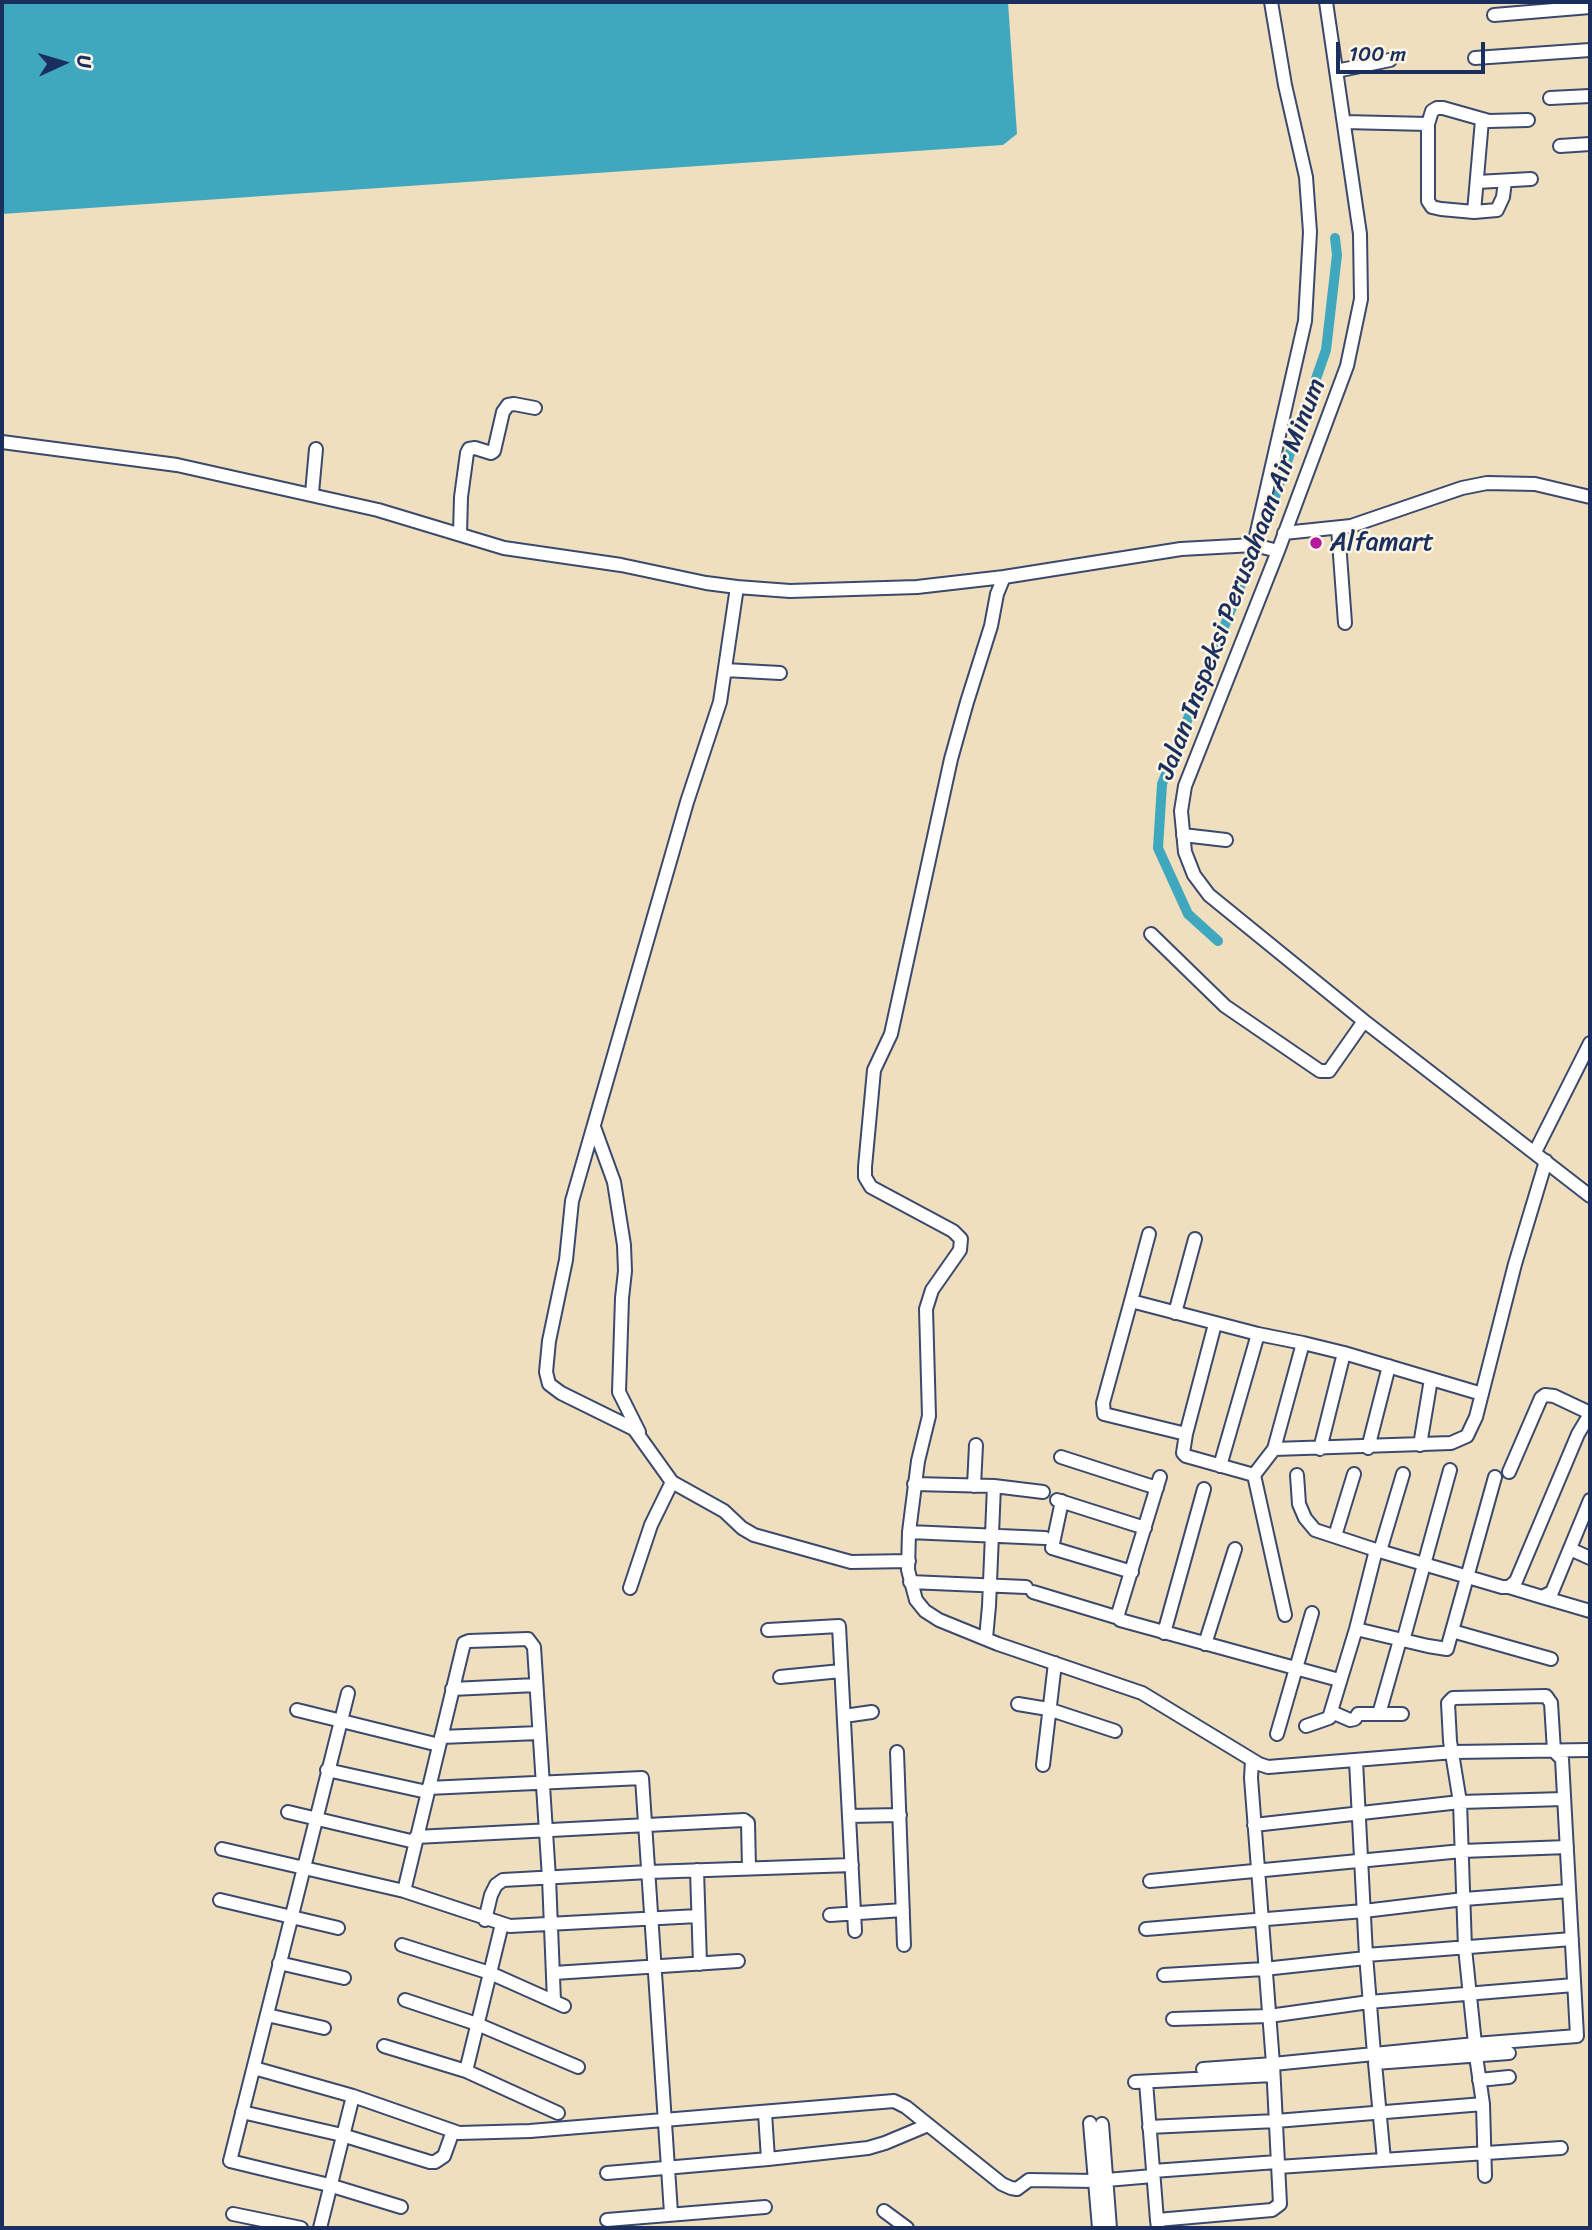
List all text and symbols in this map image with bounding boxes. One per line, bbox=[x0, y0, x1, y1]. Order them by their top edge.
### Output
north arrow bbox=[28, 28, 98, 98]
scale bar bbox=[1340, 28, 1489, 72]
text: 100 m bbox=[1349, 35, 1406, 73]
text: U bbox=[68, 54, 101, 69]
street label: Jalan Inspeksi Perusahaan Air Minum bbox=[1151, 374, 1333, 784]
place label: Alfamart bbox=[1330, 527, 1434, 559]
marker: Alfamart bbox=[1308, 535, 1324, 551]

